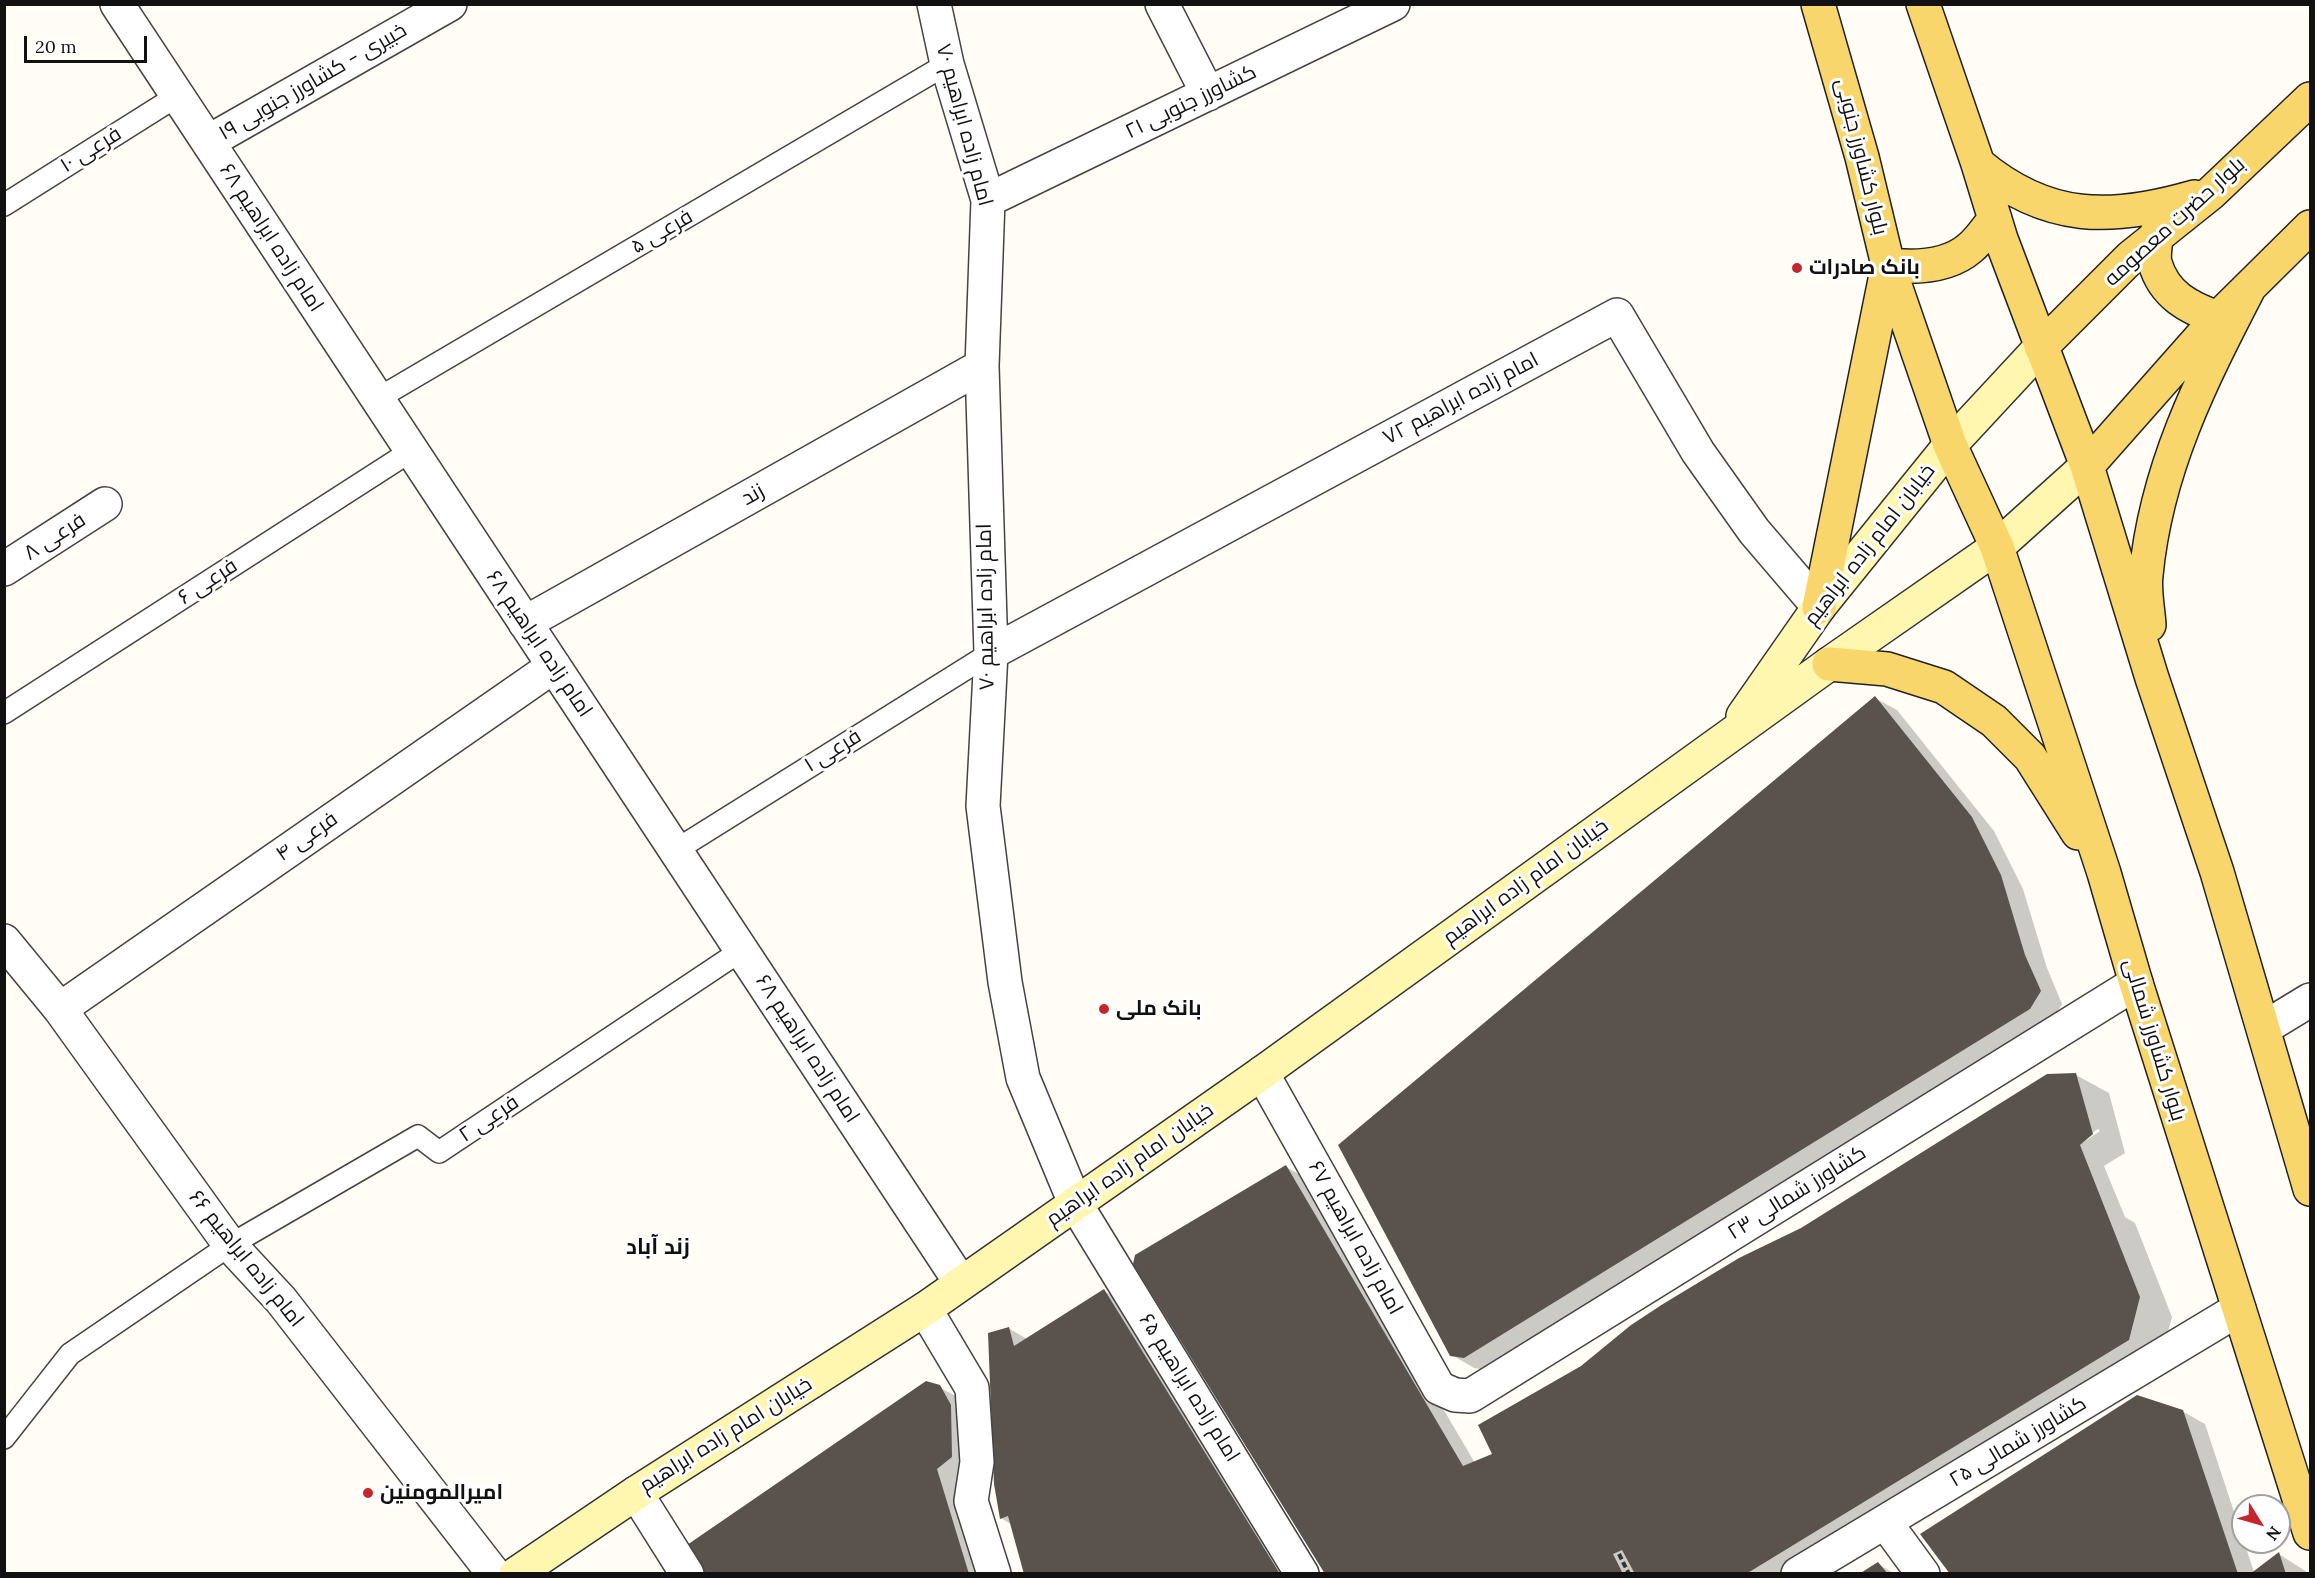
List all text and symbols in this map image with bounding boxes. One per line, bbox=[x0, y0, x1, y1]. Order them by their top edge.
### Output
street label: خبیری - کشاورز جنوبی ۱۹ bbox=[215, 18, 411, 146]
scale bar bbox=[27, 24, 150, 62]
text: 20 m bbox=[35, 35, 77, 58]
street label: امام زاده ابراهیم ۷۰ bbox=[930, 41, 998, 209]
street label: کشاورز جنوبی ۲۱ bbox=[1121, 59, 1261, 145]
street label: بلوار کشاورز جنوبی bbox=[1829, 76, 1893, 238]
street label: فرعی ۱۰ bbox=[56, 121, 126, 179]
street label: بلوار حضرت معصومه bbox=[2099, 152, 2251, 292]
street label: امام زاده ابراهیم ۶۸ bbox=[214, 159, 328, 317]
street label: فرعی ۵ bbox=[627, 204, 697, 260]
place label: بانک صادرات bbox=[1809, 255, 1920, 281]
marker: بانک صادرات bbox=[1790, 261, 1804, 275]
street label: امام زاده ابراهیم ۷۲ bbox=[1379, 347, 1543, 451]
street label: خیابان امام زاده ابراهیم bbox=[1799, 459, 1941, 631]
street label: زند bbox=[737, 479, 769, 511]
street label: فرعی ۸ bbox=[19, 508, 91, 566]
street label: امام زاده ابراهیم ۷۰ bbox=[972, 523, 1000, 691]
street label: فرعی ۶ bbox=[174, 554, 242, 610]
street label: امام زاده ابراهیم ۶۸ bbox=[481, 566, 597, 722]
street label: فرعی ۱ bbox=[800, 724, 866, 778]
street label: فرعی ۴ bbox=[271, 807, 343, 867]
street label: خیابان امام زاده ابراهیم bbox=[1438, 814, 1614, 950]
street label: بلوار کشاورز شمالی bbox=[2117, 956, 2191, 1124]
street label: امام زاده ابراهیم ۶۸ bbox=[750, 970, 864, 1128]
place label: بانک ملی bbox=[1116, 996, 1202, 1022]
marker: بانک ملی bbox=[1097, 1002, 1111, 1016]
street label: فرعی ۲ bbox=[454, 1090, 524, 1148]
street label: خیابان امام زاده ابراهیم bbox=[1042, 1098, 1218, 1232]
street label: کشاورز شمالی ۲۳ bbox=[1723, 1140, 1871, 1246]
street label: امام زاده ابراهیم ۶۷ bbox=[1302, 1157, 1408, 1319]
street label: امام زاده ابراهیم ۶۶ bbox=[183, 1186, 309, 1332]
district label: زند آباد bbox=[626, 1235, 690, 1261]
street label: امام زاده ابراهیم ۶۵ bbox=[1133, 1309, 1245, 1467]
street label: خیابان امام زاده ابراهیم bbox=[635, 1372, 817, 1498]
street label: کشاورز شمالی ۲۵ bbox=[1945, 1391, 2091, 1493]
place label: امیرالمومنین bbox=[380, 1480, 503, 1506]
marker: امیرالمومنین bbox=[361, 1486, 375, 1500]
north arrow bbox=[2231, 1494, 2291, 1554]
text: N bbox=[2262, 1523, 2285, 1545]

